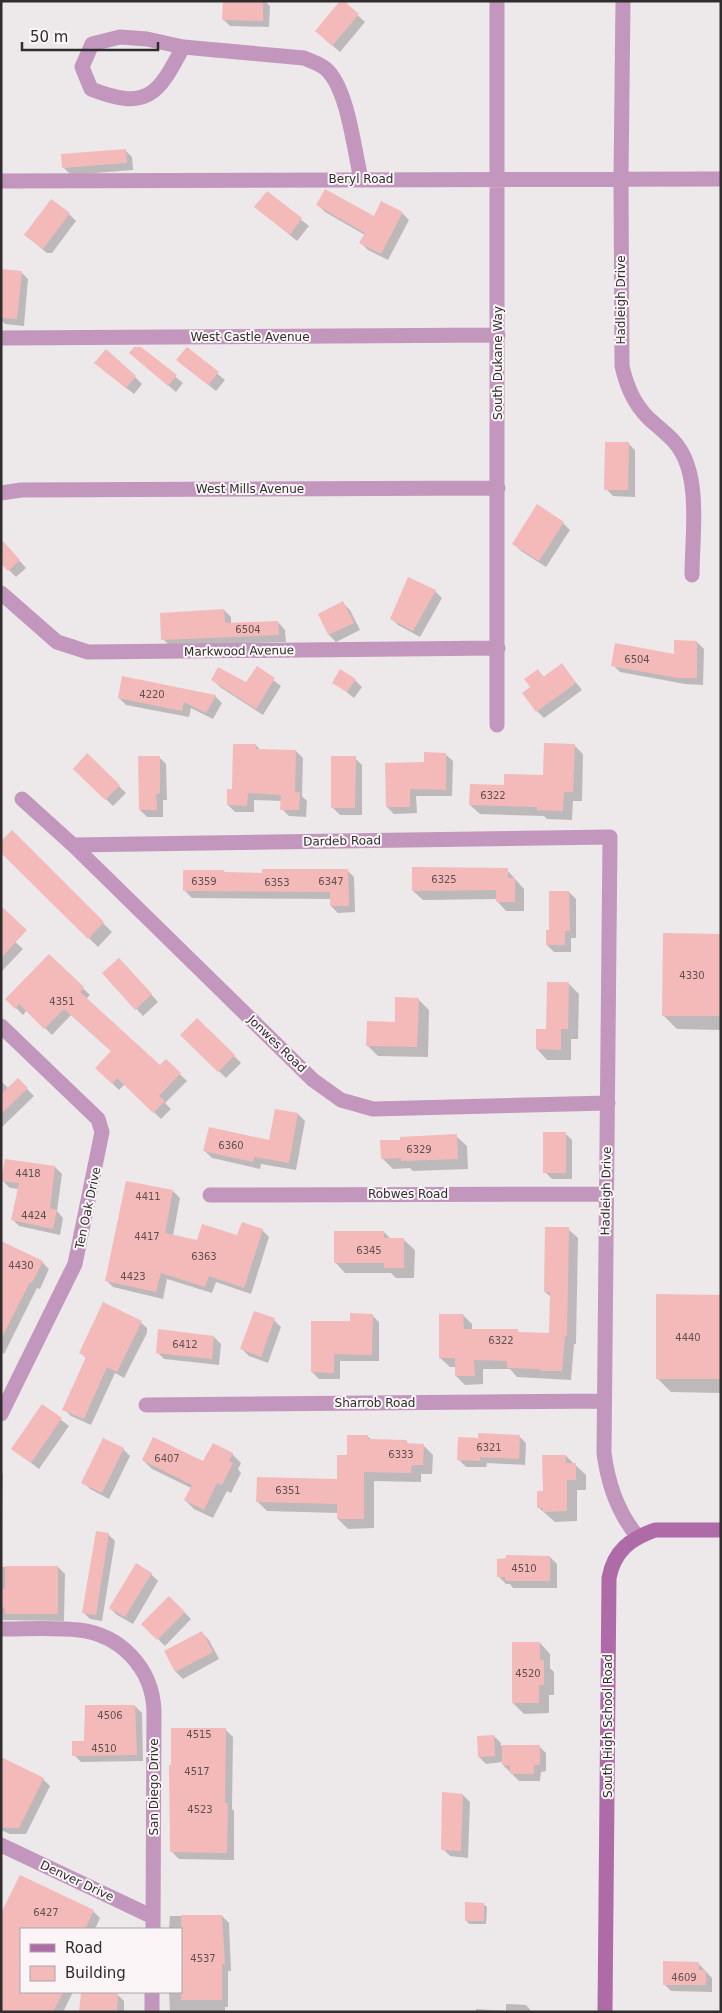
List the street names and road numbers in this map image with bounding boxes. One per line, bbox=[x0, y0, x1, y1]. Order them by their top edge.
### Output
street label: Beryl Road bbox=[329, 172, 393, 186]
street label: Hadleigh Drive bbox=[614, 255, 628, 345]
street label: South Dukane Way bbox=[491, 306, 505, 420]
street label: West Castle Avenue bbox=[190, 330, 310, 344]
street label: West Mills Avenue bbox=[196, 482, 304, 496]
street label: Markwood Avenue bbox=[184, 643, 294, 659]
street label: Dardeb Road bbox=[303, 833, 381, 849]
street label: Jonwes Road bbox=[244, 1012, 309, 1075]
street label: Hadleigh Drive bbox=[598, 1146, 614, 1236]
street label: Ten Oak Drive bbox=[72, 1166, 104, 1251]
street label: Robwes Road bbox=[368, 1187, 448, 1201]
street label: Sharrob Road bbox=[335, 1396, 415, 1410]
street label: South High School Road bbox=[601, 1654, 615, 1798]
street label: San Diego Drive bbox=[147, 1738, 161, 1836]
street label: Denver Drive bbox=[38, 1858, 116, 1904]

